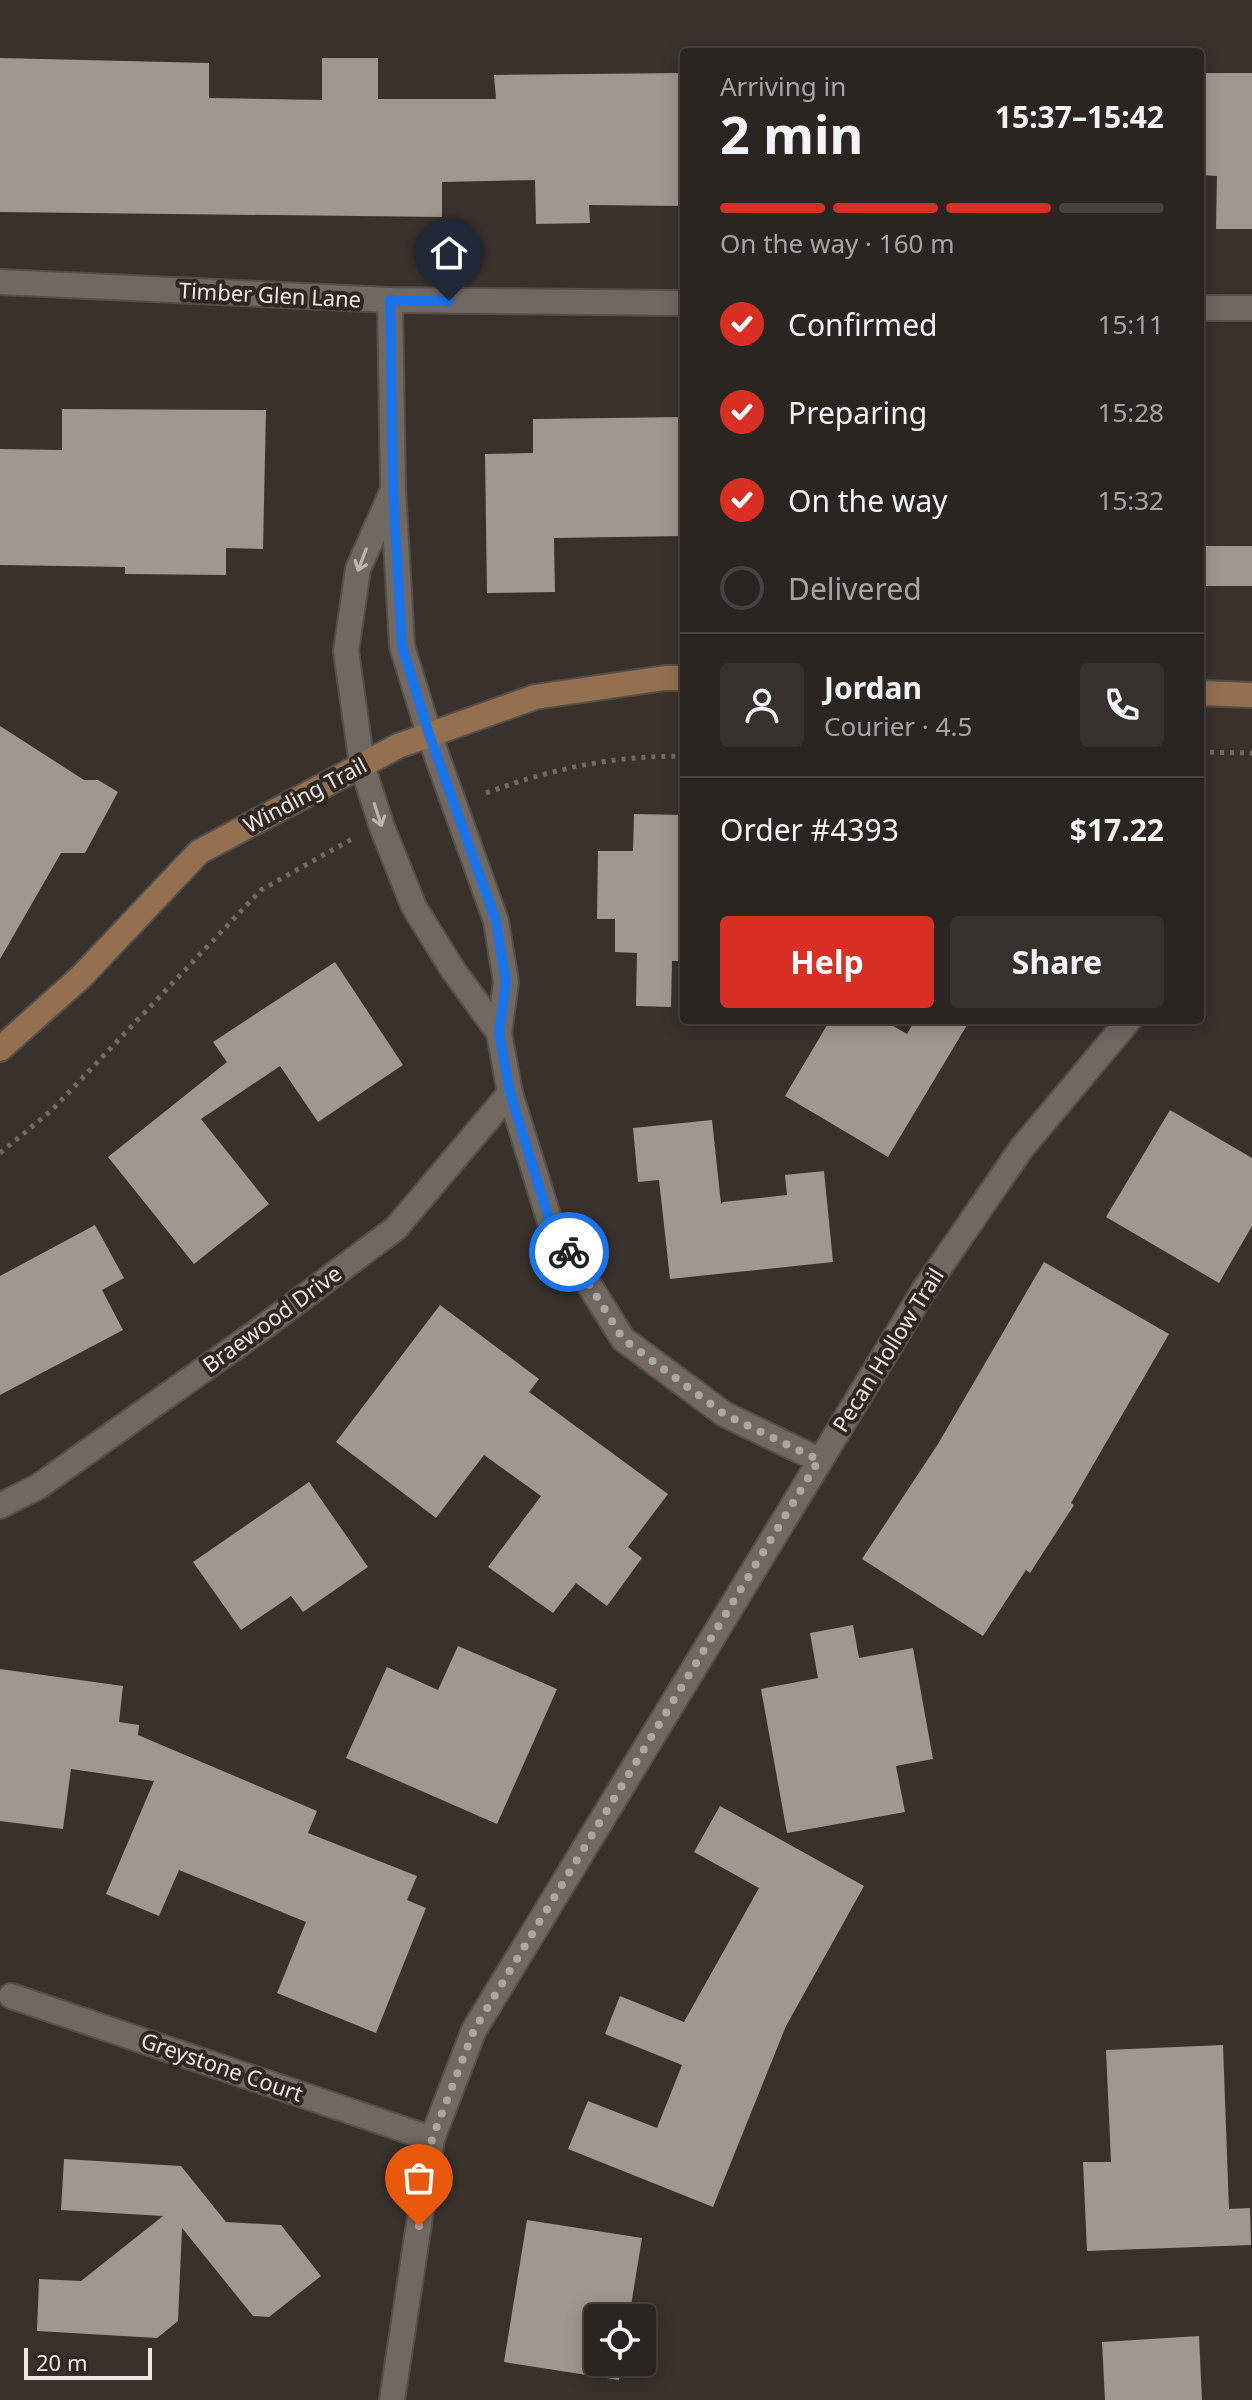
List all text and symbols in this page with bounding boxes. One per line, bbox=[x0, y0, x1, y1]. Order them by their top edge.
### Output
text: Arriving in bbox=[720, 68, 846, 104]
text: 15:37–15:42 bbox=[995, 96, 1164, 137]
text: 2 min bbox=[720, 98, 863, 169]
pin bbox=[415, 219, 483, 301]
text: On the way · 160 m bbox=[720, 225, 954, 261]
icon: home bbox=[427, 231, 471, 275]
street label: Timber Glen Lane bbox=[178, 274, 362, 314]
icon: check bbox=[720, 302, 764, 346]
text: Confirmed bbox=[788, 304, 938, 345]
text: 15:11 bbox=[1098, 306, 1164, 342]
icon: check bbox=[720, 390, 764, 434]
text: Preparing bbox=[788, 392, 927, 433]
text: 15:28 bbox=[1098, 394, 1164, 430]
icon: check bbox=[720, 478, 764, 522]
text: On the way bbox=[788, 480, 948, 521]
text: 15:32 bbox=[1098, 482, 1164, 518]
one-way arrow bbox=[354, 547, 368, 572]
text: Delivered bbox=[788, 568, 922, 609]
button: person bbox=[720, 663, 804, 747]
button: phone bbox=[1080, 663, 1164, 747]
text: Jordan bbox=[824, 667, 922, 708]
text: Courier · 4.5 bbox=[824, 708, 972, 744]
street label: Winding Trail bbox=[238, 749, 371, 839]
one-way arrow bbox=[372, 802, 386, 827]
text: Order #4393 bbox=[720, 809, 899, 850]
text: $17.22 bbox=[1070, 809, 1164, 850]
button: Help bbox=[720, 916, 934, 1008]
button: Share bbox=[950, 916, 1164, 1008]
courier bbox=[529, 1212, 609, 1292]
icon: bike bbox=[547, 1230, 591, 1274]
street label: Braewood Drive bbox=[196, 1258, 347, 1379]
street label: Pecan Hollow Trail bbox=[825, 1262, 950, 1437]
street label: Greystone Court bbox=[137, 2024, 307, 2108]
pin bbox=[385, 2144, 453, 2226]
icon: bag bbox=[397, 2156, 441, 2200]
map controls bbox=[584, 2304, 656, 2376]
button: locate bbox=[584, 2304, 656, 2376]
scale bar bbox=[24, 2344, 152, 2380]
text: 20 m bbox=[36, 2347, 87, 2377]

